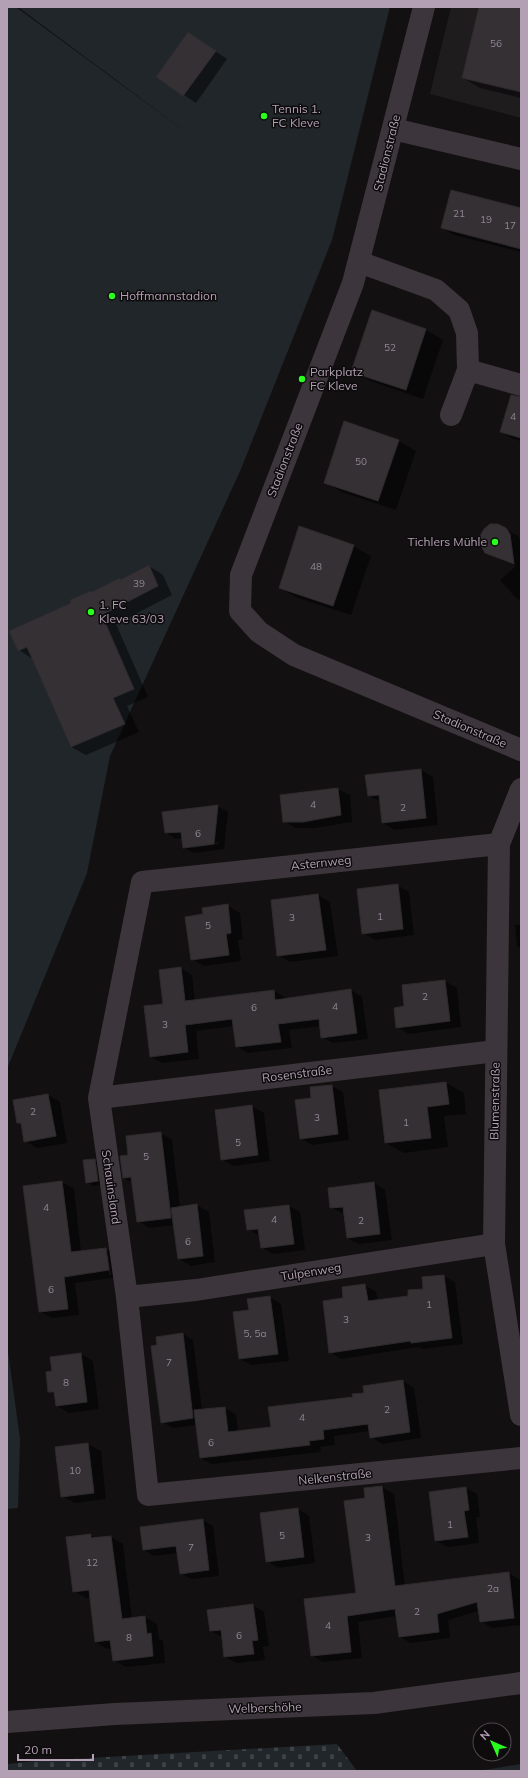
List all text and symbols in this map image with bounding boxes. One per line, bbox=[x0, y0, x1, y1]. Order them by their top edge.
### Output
house number: 56 bbox=[490, 37, 502, 50]
place label: Tennis 1. FC Kleve bbox=[272, 101, 321, 130]
marker: Tennis 1. FC Kleve bbox=[259, 111, 269, 121]
street label: Stadionstraße bbox=[370, 113, 403, 193]
house number: 21 bbox=[453, 207, 465, 220]
house number: 19 bbox=[480, 213, 492, 226]
house number: 17 bbox=[504, 219, 516, 232]
place label: Hoffmannstadion bbox=[120, 288, 217, 303]
marker: Hoffmannstadion bbox=[107, 291, 117, 301]
house number: 52 bbox=[384, 341, 396, 354]
place label: Parkplatz FC Kleve bbox=[310, 364, 363, 393]
marker: Parkplatz FC Kleve bbox=[297, 374, 307, 384]
house number: 4 bbox=[510, 410, 516, 423]
street label: Stadionstraße bbox=[263, 420, 306, 499]
house number: 50 bbox=[355, 455, 367, 468]
place label: Tichlers Mühle bbox=[408, 534, 487, 549]
marker: Tichlers Mühle bbox=[490, 537, 500, 547]
house number: 48 bbox=[310, 560, 322, 573]
house number: 39 bbox=[133, 577, 145, 590]
place label: 1. FC Kleve 63/03 bbox=[99, 597, 164, 626]
marker: 1. FC Kleve 63/03 bbox=[86, 607, 96, 617]
street label: Stadionstraße bbox=[431, 706, 509, 751]
house number: 4 bbox=[310, 798, 316, 811]
house number: 2 bbox=[400, 801, 406, 814]
house number: 6 bbox=[195, 827, 201, 840]
street label: Asternweg bbox=[290, 852, 352, 873]
house number: 1 bbox=[377, 910, 383, 923]
house number: 3 bbox=[289, 911, 295, 924]
house number: 5 bbox=[205, 919, 211, 932]
house number: 2 bbox=[422, 990, 428, 1003]
house number: 4 bbox=[332, 1000, 338, 1013]
house number: 6 bbox=[251, 1001, 257, 1014]
house number: 3 bbox=[162, 1018, 168, 1031]
street label: Rosenstraße bbox=[261, 1062, 333, 1085]
street label: Blumenstraße bbox=[486, 1062, 503, 1140]
house number: 2 bbox=[30, 1105, 36, 1118]
house number: 3 bbox=[314, 1111, 320, 1124]
house number: 1 bbox=[403, 1116, 409, 1129]
house number: 5 bbox=[235, 1136, 241, 1149]
street label: Schauinsland bbox=[99, 1149, 124, 1225]
house number: 5 bbox=[143, 1150, 149, 1163]
house number: 4 bbox=[43, 1201, 49, 1214]
house number: 4 bbox=[271, 1213, 277, 1226]
house number: 2 bbox=[358, 1214, 364, 1227]
house number: 6 bbox=[185, 1235, 191, 1248]
street label: Tulpenweg bbox=[280, 1259, 342, 1284]
house number: 6 bbox=[48, 1283, 54, 1296]
house number: 1 bbox=[426, 1298, 432, 1311]
house number: 3 bbox=[343, 1313, 349, 1326]
house number: 5, 5a bbox=[244, 1327, 266, 1340]
house number: 7 bbox=[166, 1356, 172, 1369]
house number: 8 bbox=[63, 1376, 69, 1389]
house number: 2 bbox=[384, 1403, 390, 1416]
house number: 4 bbox=[299, 1411, 305, 1424]
house number: 6 bbox=[208, 1436, 214, 1449]
house number: 10 bbox=[69, 1464, 81, 1477]
street label: Nelkenstraße bbox=[298, 1465, 372, 1488]
house number: 1 bbox=[447, 1518, 453, 1531]
house number: 5 bbox=[279, 1529, 285, 1542]
house number: 3 bbox=[365, 1531, 371, 1544]
house number: 7 bbox=[188, 1541, 194, 1554]
house number: 12 bbox=[86, 1556, 98, 1569]
house number: 2a bbox=[487, 1582, 499, 1595]
house number: 2 bbox=[414, 1605, 420, 1618]
house number: 4 bbox=[325, 1619, 331, 1632]
house number: 6 bbox=[236, 1629, 242, 1642]
house number: 8 bbox=[126, 1631, 132, 1644]
street label: Welbershöhe bbox=[228, 1699, 302, 1716]
north arrow bbox=[472, 1722, 512, 1762]
text: N bbox=[477, 1727, 493, 1743]
scale bar bbox=[18, 1736, 93, 1762]
text: 20 m bbox=[24, 1742, 52, 1757]

